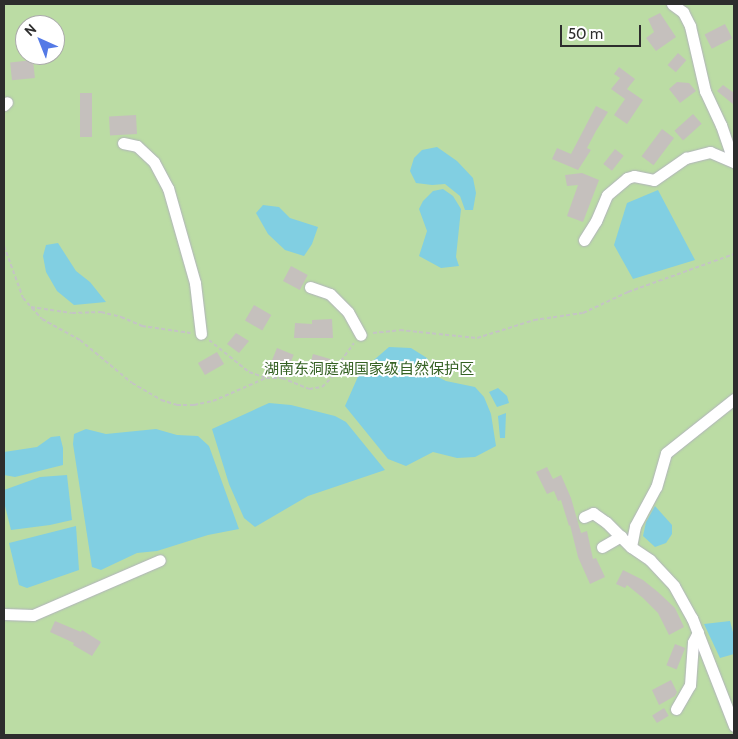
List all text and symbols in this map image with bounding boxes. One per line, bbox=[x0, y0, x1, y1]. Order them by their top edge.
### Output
north arrow bbox=[15, 15, 65, 65]
scale bar bbox=[563, 15, 644, 47]
text: N bbox=[20, 20, 40, 40]
text: 50 m bbox=[568, 25, 603, 43]
park label: 湖南东洞庭湖国家级自然保护区 bbox=[264, 361, 474, 379]

